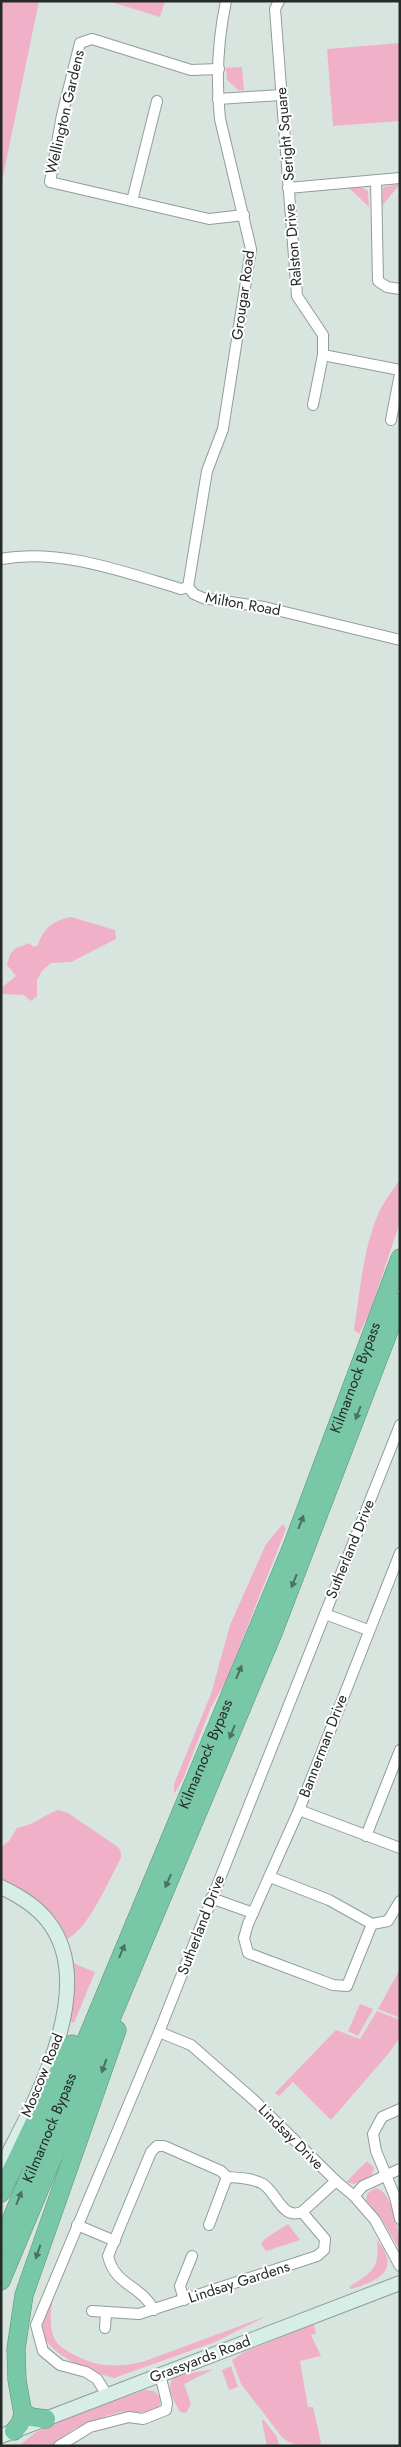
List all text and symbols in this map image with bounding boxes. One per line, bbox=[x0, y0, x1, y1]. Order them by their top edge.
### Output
street label: Wellington Gardens bbox=[40, 48, 90, 176]
street label: Seright Square bbox=[270, 86, 300, 182]
street label: Ralston Drive bbox=[278, 203, 308, 287]
street label: Grougar Road bbox=[226, 249, 260, 341]
street label: Milton Road bbox=[204, 587, 282, 621]
street label: Kilmarnock Bypass bbox=[324, 1319, 386, 1436]
one-way arrow bbox=[354, 1406, 362, 1421]
street label: Sutherland Drive bbox=[320, 1496, 380, 1602]
one-way arrow bbox=[297, 1514, 305, 1529]
one-way arrow bbox=[289, 1574, 297, 1588]
one-way arrow bbox=[235, 1664, 243, 1679]
street label: Bannerman Drive bbox=[293, 1691, 353, 1801]
street label: Kilmarnock Bypass bbox=[173, 1696, 238, 1812]
one-way arrow bbox=[228, 1725, 236, 1739]
street label: Sutherland Drive bbox=[172, 1872, 230, 1978]
one-way arrow bbox=[164, 1874, 172, 1888]
one-way arrow bbox=[118, 1943, 126, 1958]
street label: Moscow Road bbox=[15, 2030, 69, 2120]
one-way arrow bbox=[100, 2059, 108, 2074]
street label: Kilmarnock Bypass bbox=[17, 2069, 82, 2186]
street label: Lindsay Drive bbox=[253, 2099, 329, 2175]
one-way arrow bbox=[16, 2191, 24, 2206]
one-way arrow bbox=[34, 2245, 42, 2260]
street label: Lindsay Gardens bbox=[185, 2255, 293, 2309]
street label: Grassyards Road bbox=[146, 2330, 254, 2388]

